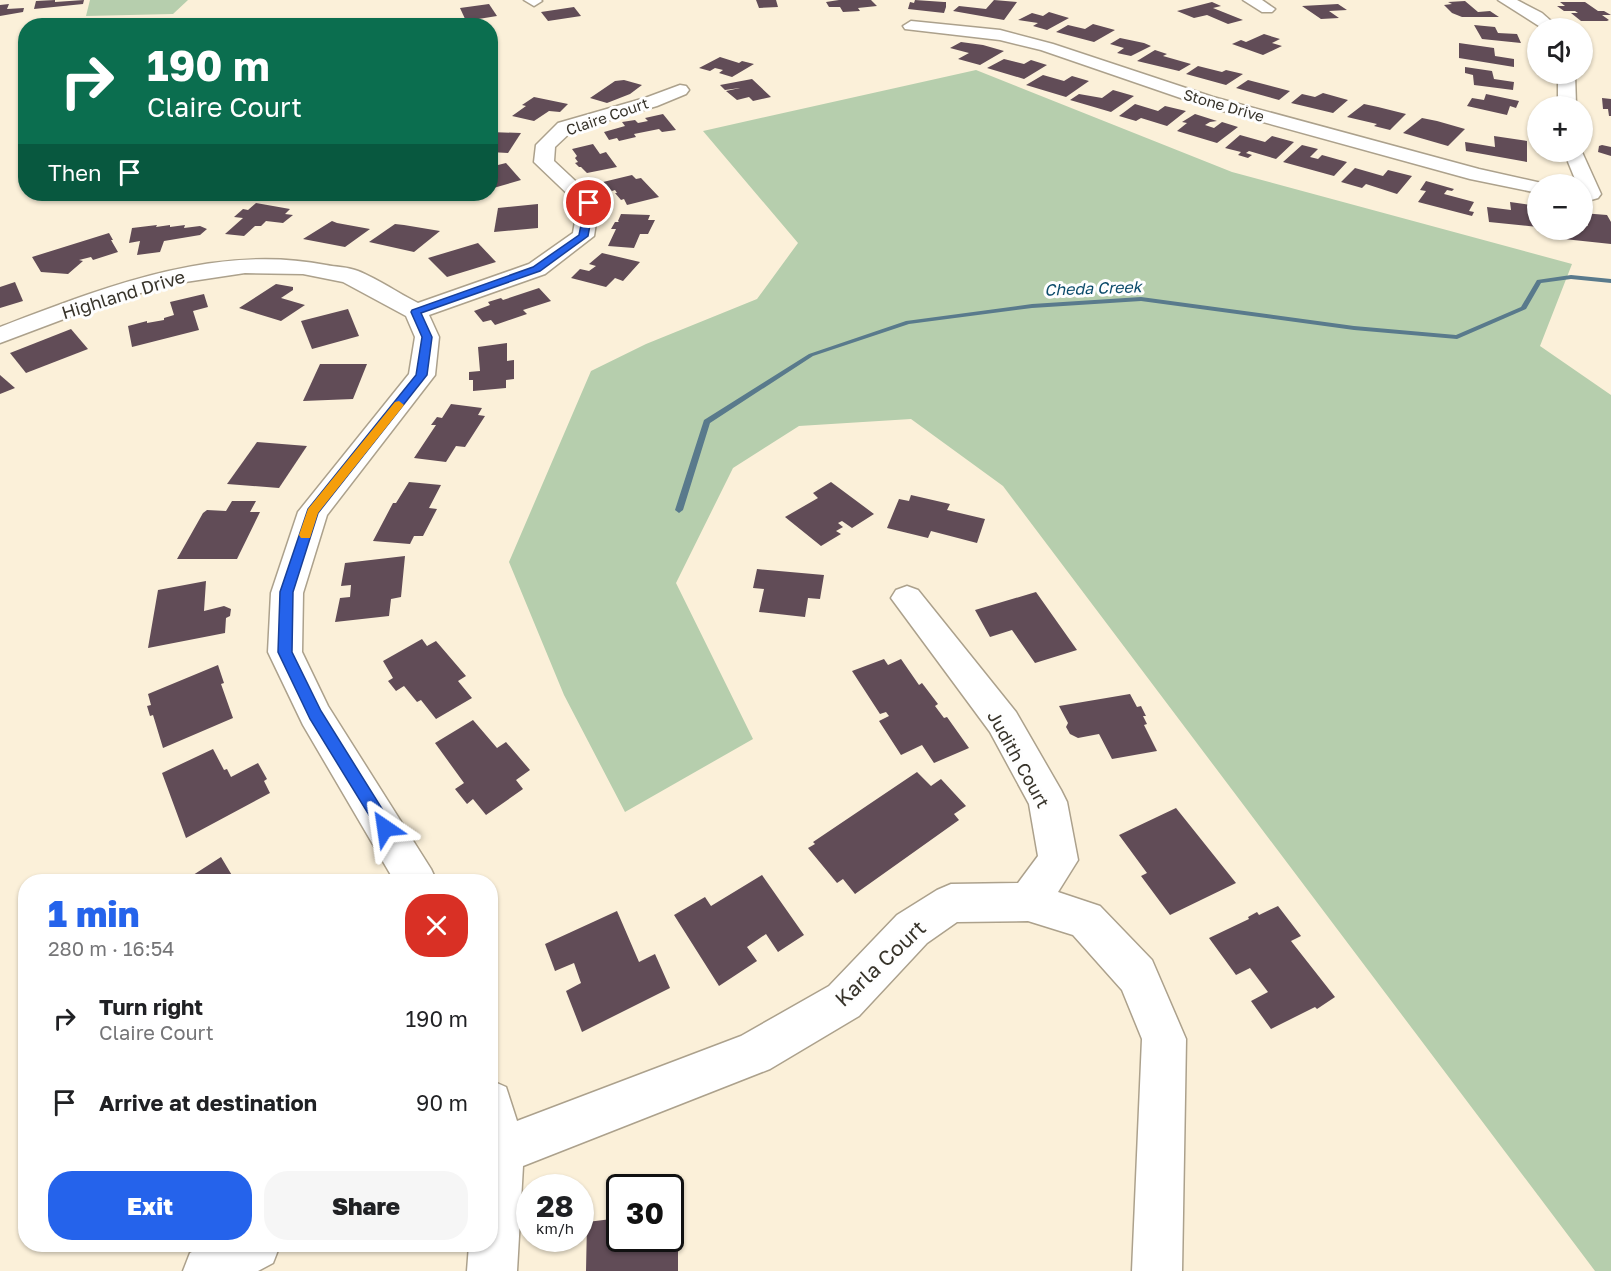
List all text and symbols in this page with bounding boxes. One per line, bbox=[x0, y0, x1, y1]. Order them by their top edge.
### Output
map controls bbox=[1527, 18, 1593, 240]
button: sound bbox=[1527, 18, 1593, 84]
text: 190 m bbox=[147, 40, 270, 90]
icon: right bbox=[48, 42, 126, 120]
street label: Stone Drive bbox=[1182, 85, 1267, 125]
text: Claire Court bbox=[147, 91, 302, 123]
street label: Claire Court bbox=[563, 93, 651, 139]
button: + bbox=[1527, 96, 1593, 162]
icon: arrive bbox=[113, 156, 146, 189]
text: Then bbox=[48, 159, 101, 186]
button: − bbox=[1527, 174, 1593, 240]
pin bbox=[563, 177, 614, 228]
icon: arrive bbox=[572, 186, 605, 219]
street label: Highland Drive bbox=[59, 265, 187, 323]
water label: Cheda Creek bbox=[1044, 276, 1144, 300]
street label: Judith Court bbox=[983, 706, 1055, 812]
position arrow bbox=[353, 796, 417, 860]
text: 1 min bbox=[48, 892, 139, 935]
button: close bbox=[405, 894, 468, 957]
street label: Karla Court bbox=[829, 914, 931, 1012]
text: 280 m · 16:54 bbox=[48, 936, 175, 960]
text: Turn right bbox=[99, 993, 203, 1020]
icon: right bbox=[48, 1002, 81, 1035]
text: 190 m bbox=[405, 1005, 468, 1032]
text: Claire Court bbox=[99, 1020, 214, 1044]
icon: arrive bbox=[48, 1086, 81, 1119]
text: Arrive at destination bbox=[99, 1089, 317, 1116]
text: 90 m bbox=[416, 1089, 468, 1116]
button: Exit bbox=[48, 1171, 252, 1240]
button: Share bbox=[264, 1171, 468, 1240]
speed limit sign: 30 bbox=[606, 1174, 684, 1252]
text: 28 bbox=[536, 1188, 574, 1224]
text: km/h bbox=[536, 1219, 574, 1237]

